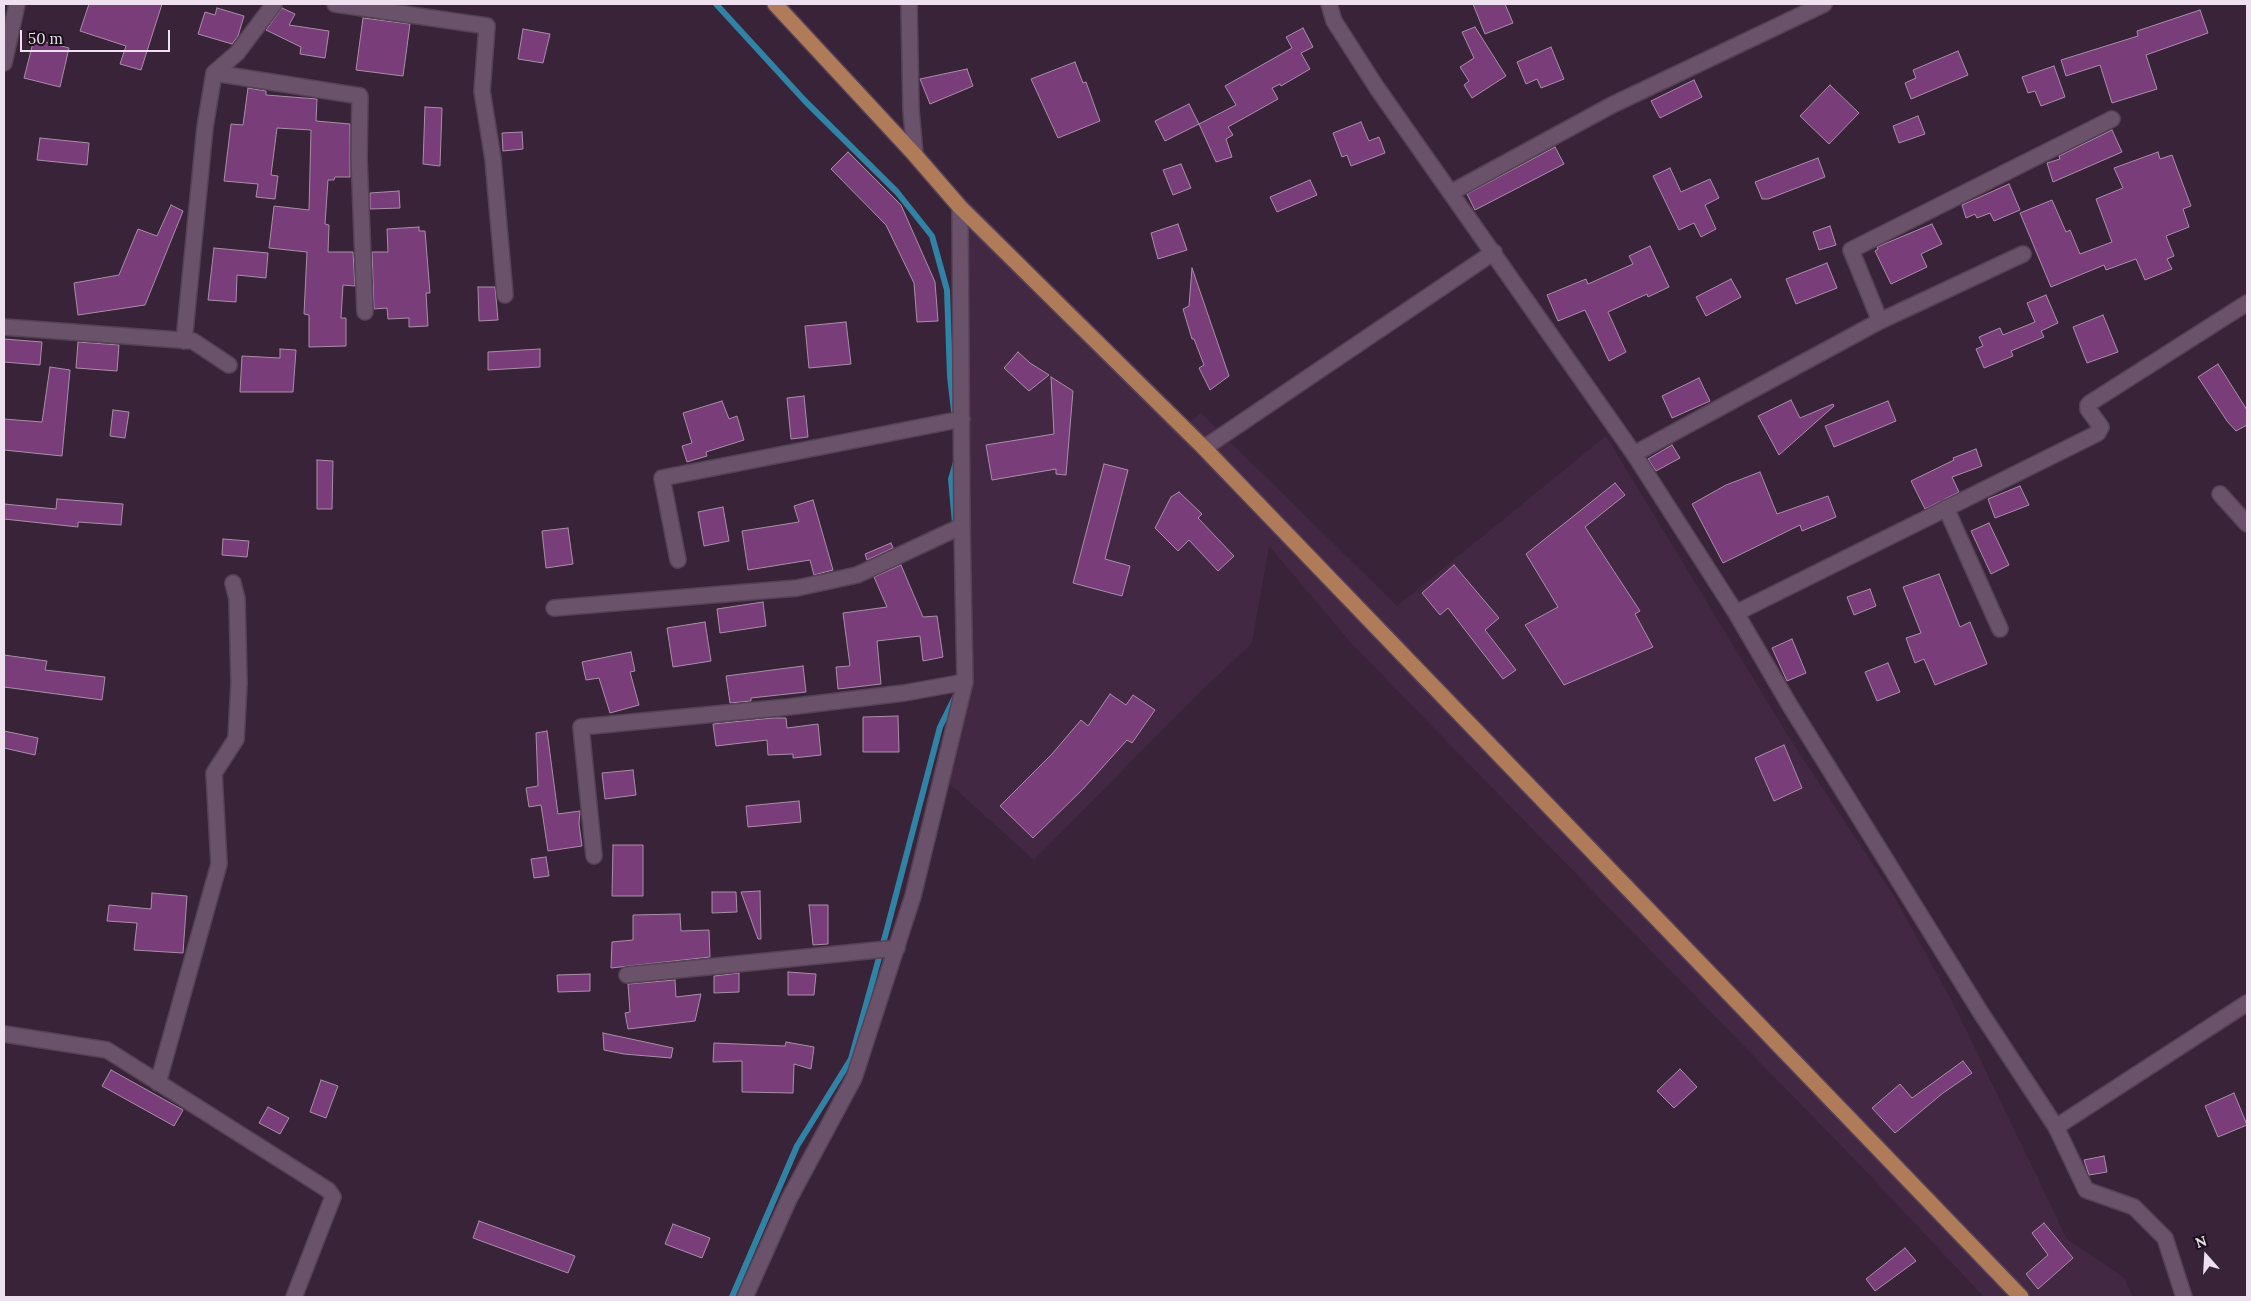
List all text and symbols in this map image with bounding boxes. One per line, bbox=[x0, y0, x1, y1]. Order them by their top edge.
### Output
scale bar bbox=[22, 20, 172, 52]
text: 50 m bbox=[28, 29, 63, 48]
north arrow bbox=[2181, 1231, 2231, 1281]
text: N bbox=[2193, 1232, 2209, 1252]

